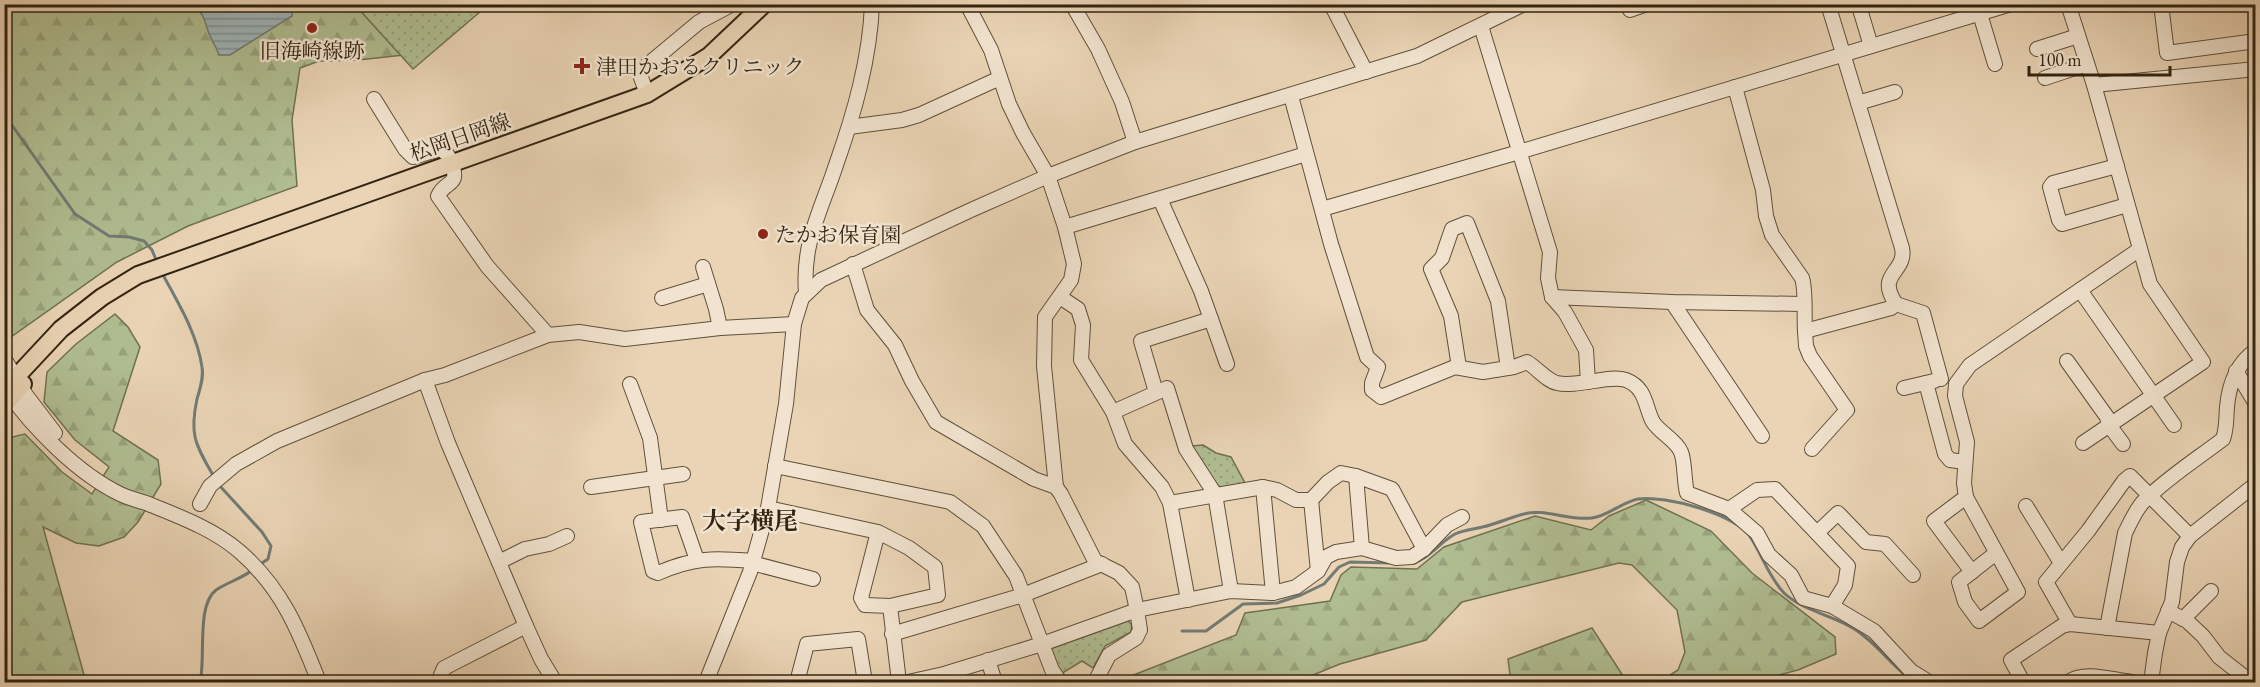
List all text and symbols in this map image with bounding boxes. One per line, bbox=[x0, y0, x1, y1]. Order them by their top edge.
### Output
marker: 旧海崎線跡 bbox=[305, 21, 319, 35]
place label: 旧海崎線跡 bbox=[260, 37, 365, 64]
scale bar bbox=[2029, 39, 2170, 77]
text: 100 m bbox=[2038, 48, 2082, 71]
place label: 津田かおるクリニック bbox=[596, 53, 805, 80]
marker: 津田かおるクリニック bbox=[573, 57, 591, 75]
street label: 松岡日岡線 bbox=[406, 107, 514, 167]
place label: たかお保育園 bbox=[775, 221, 901, 248]
marker: たかお保育園 bbox=[756, 227, 770, 241]
district label: 大字横尾 bbox=[702, 505, 798, 536]

